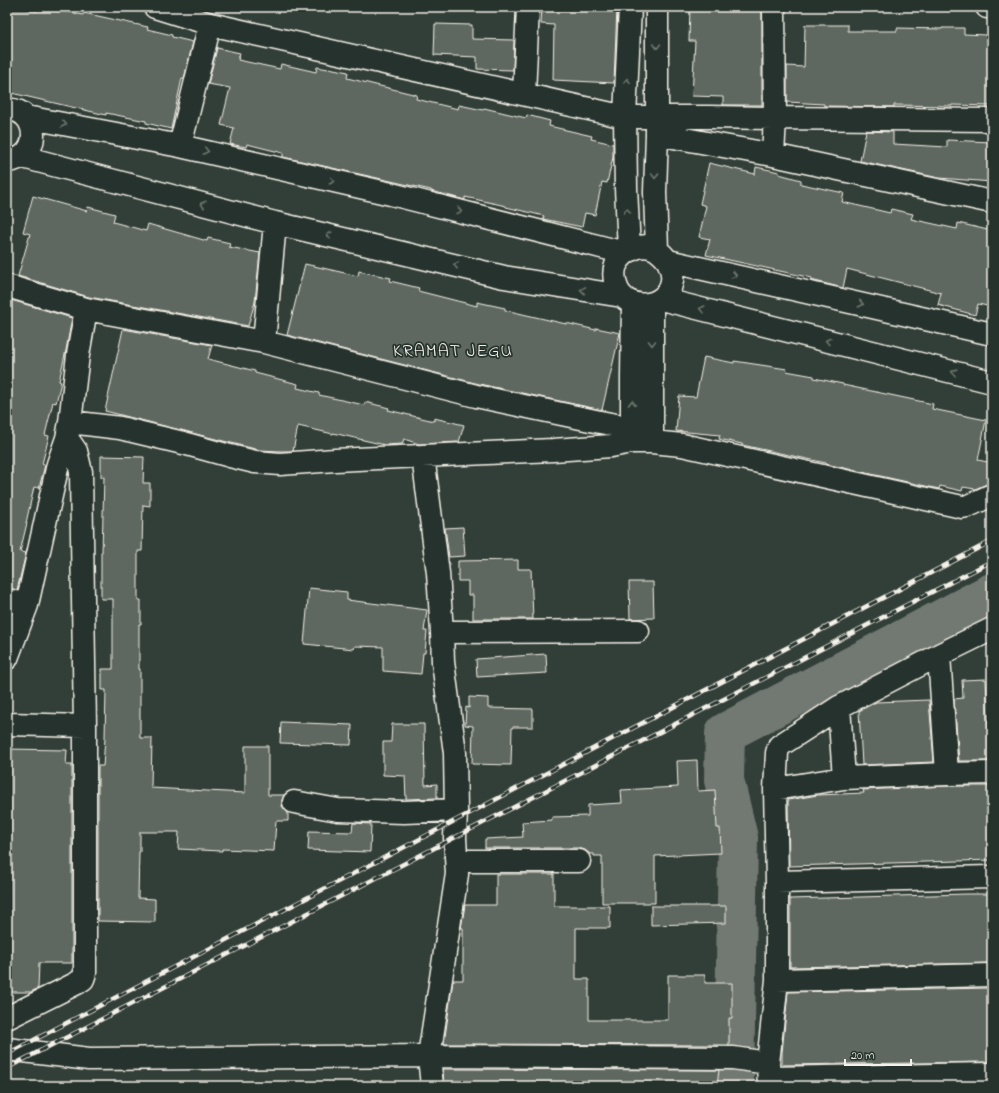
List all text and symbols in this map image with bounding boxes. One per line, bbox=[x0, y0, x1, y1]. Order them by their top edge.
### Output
one-way arrow bbox=[653, 43, 661, 49]
one-way arrow bbox=[623, 78, 631, 84]
one-way arrow bbox=[61, 119, 67, 128]
one-way arrow bbox=[202, 147, 209, 155]
one-way arrow bbox=[651, 173, 660, 179]
one-way arrow bbox=[329, 176, 335, 184]
one-way arrow bbox=[200, 200, 207, 209]
one-way arrow bbox=[455, 206, 462, 215]
one-way arrow bbox=[623, 208, 632, 214]
one-way arrow bbox=[326, 232, 332, 240]
one-way arrow bbox=[453, 262, 459, 270]
one-way arrow bbox=[731, 271, 737, 279]
one-way arrow bbox=[580, 286, 586, 295]
one-way arrow bbox=[857, 300, 864, 308]
one-way arrow bbox=[699, 306, 705, 314]
one-way arrow bbox=[825, 337, 831, 345]
district label: KRAMAT JEGU bbox=[393, 339, 513, 365]
one-way arrow bbox=[648, 340, 656, 346]
one-way arrow bbox=[951, 368, 958, 377]
one-way arrow bbox=[628, 400, 636, 406]
scale bar bbox=[845, 1041, 911, 1067]
text: 20 m bbox=[851, 1047, 874, 1065]

